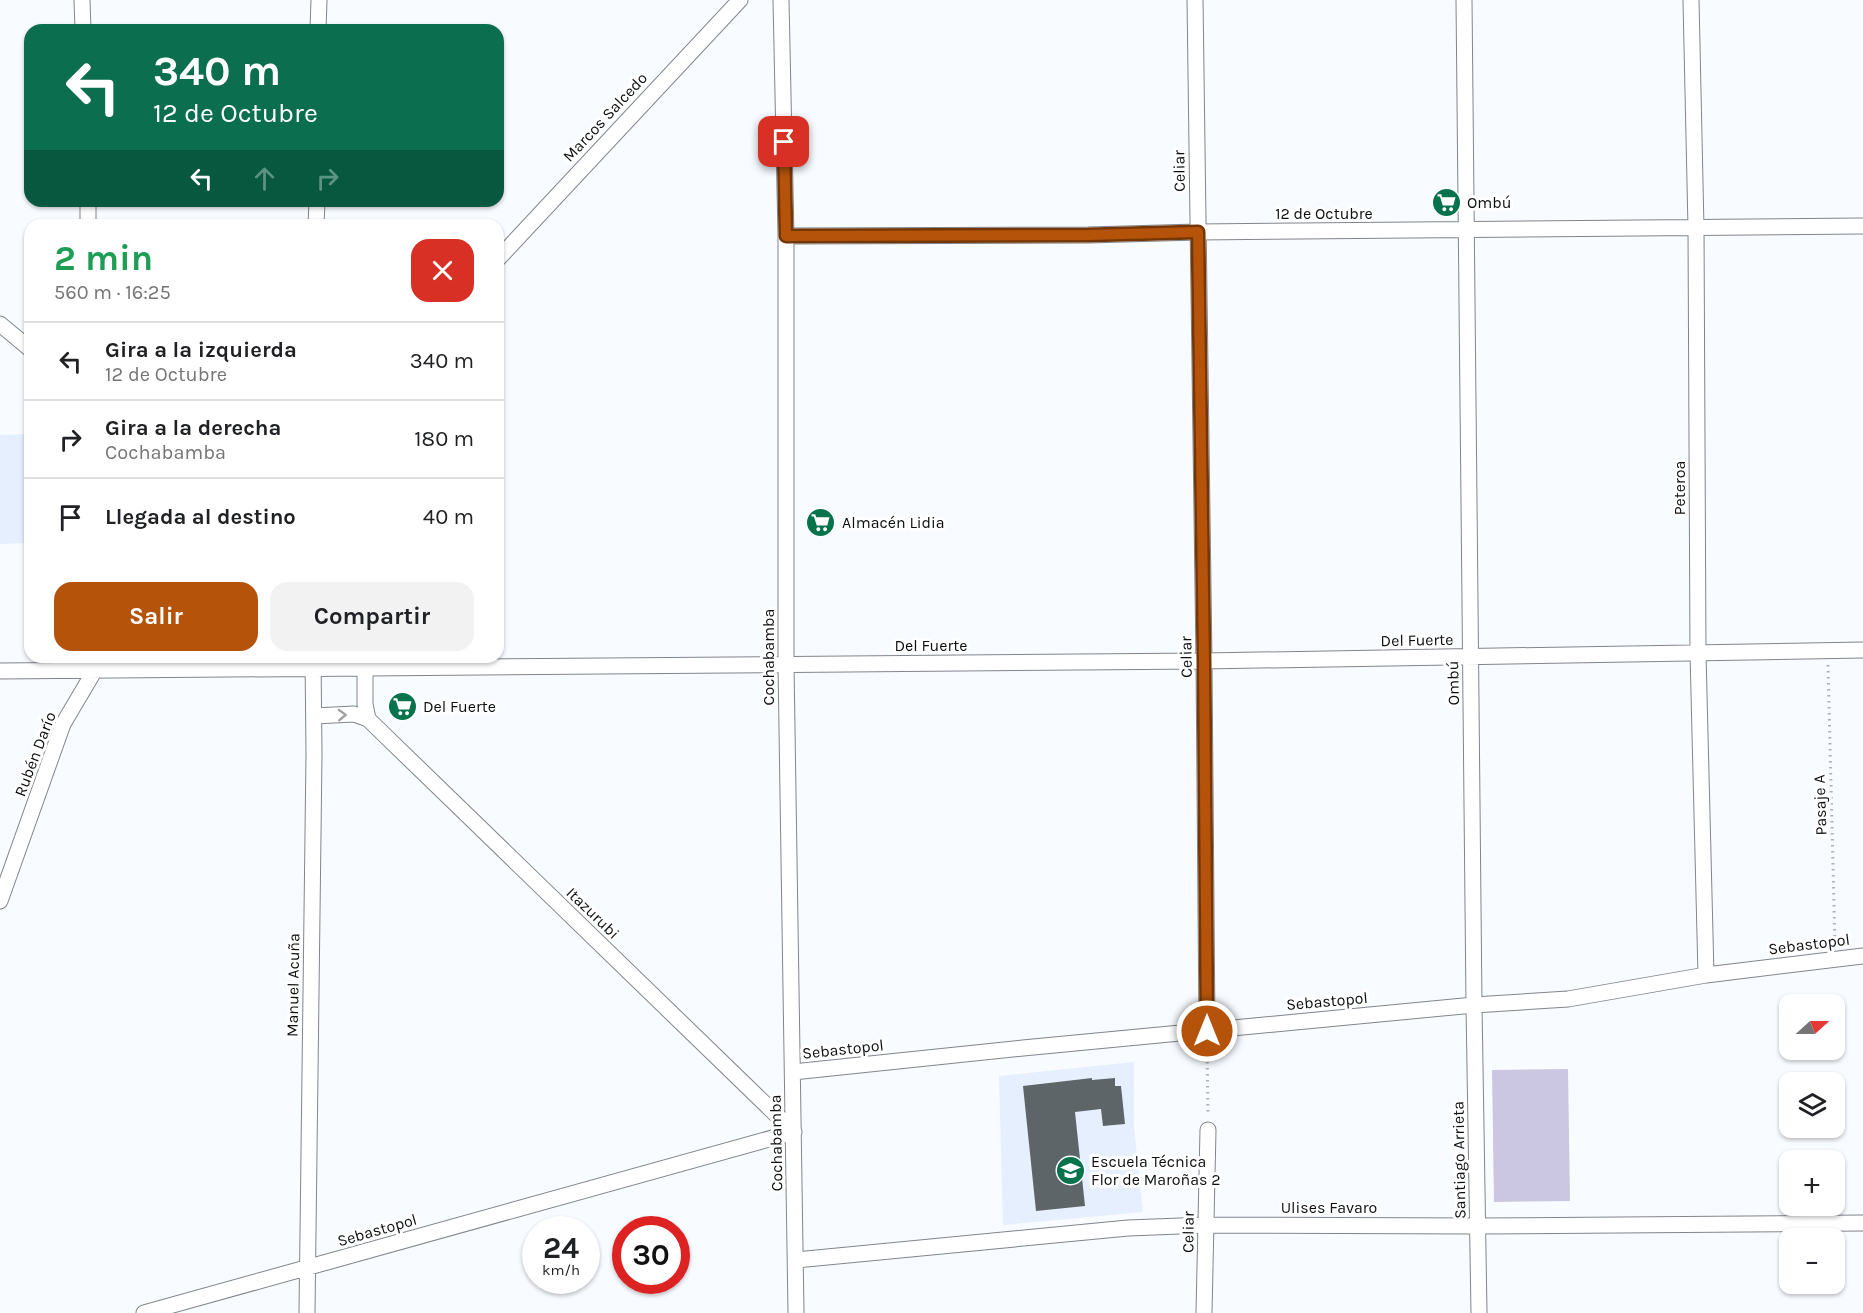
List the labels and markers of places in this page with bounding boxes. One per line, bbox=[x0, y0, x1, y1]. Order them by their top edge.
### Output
pin bbox=[758, 116, 809, 167]
supermarket icon: Ombú bbox=[1430, 186, 1462, 218]
place label: Ombú bbox=[1467, 193, 1511, 212]
supermarket icon: Almacén Lidia bbox=[805, 506, 837, 538]
place label: Almacén Lidia bbox=[842, 513, 945, 532]
supermarket icon: Del Fuerte bbox=[386, 690, 418, 722]
place label: Del Fuerte bbox=[423, 697, 496, 716]
place label: Escuela Técnica Flor de Maroñas 2 bbox=[1091, 1152, 1221, 1189]
school or university icon: Escuela Técnica Flor de Maroñas 2 bbox=[1054, 1154, 1086, 1186]

